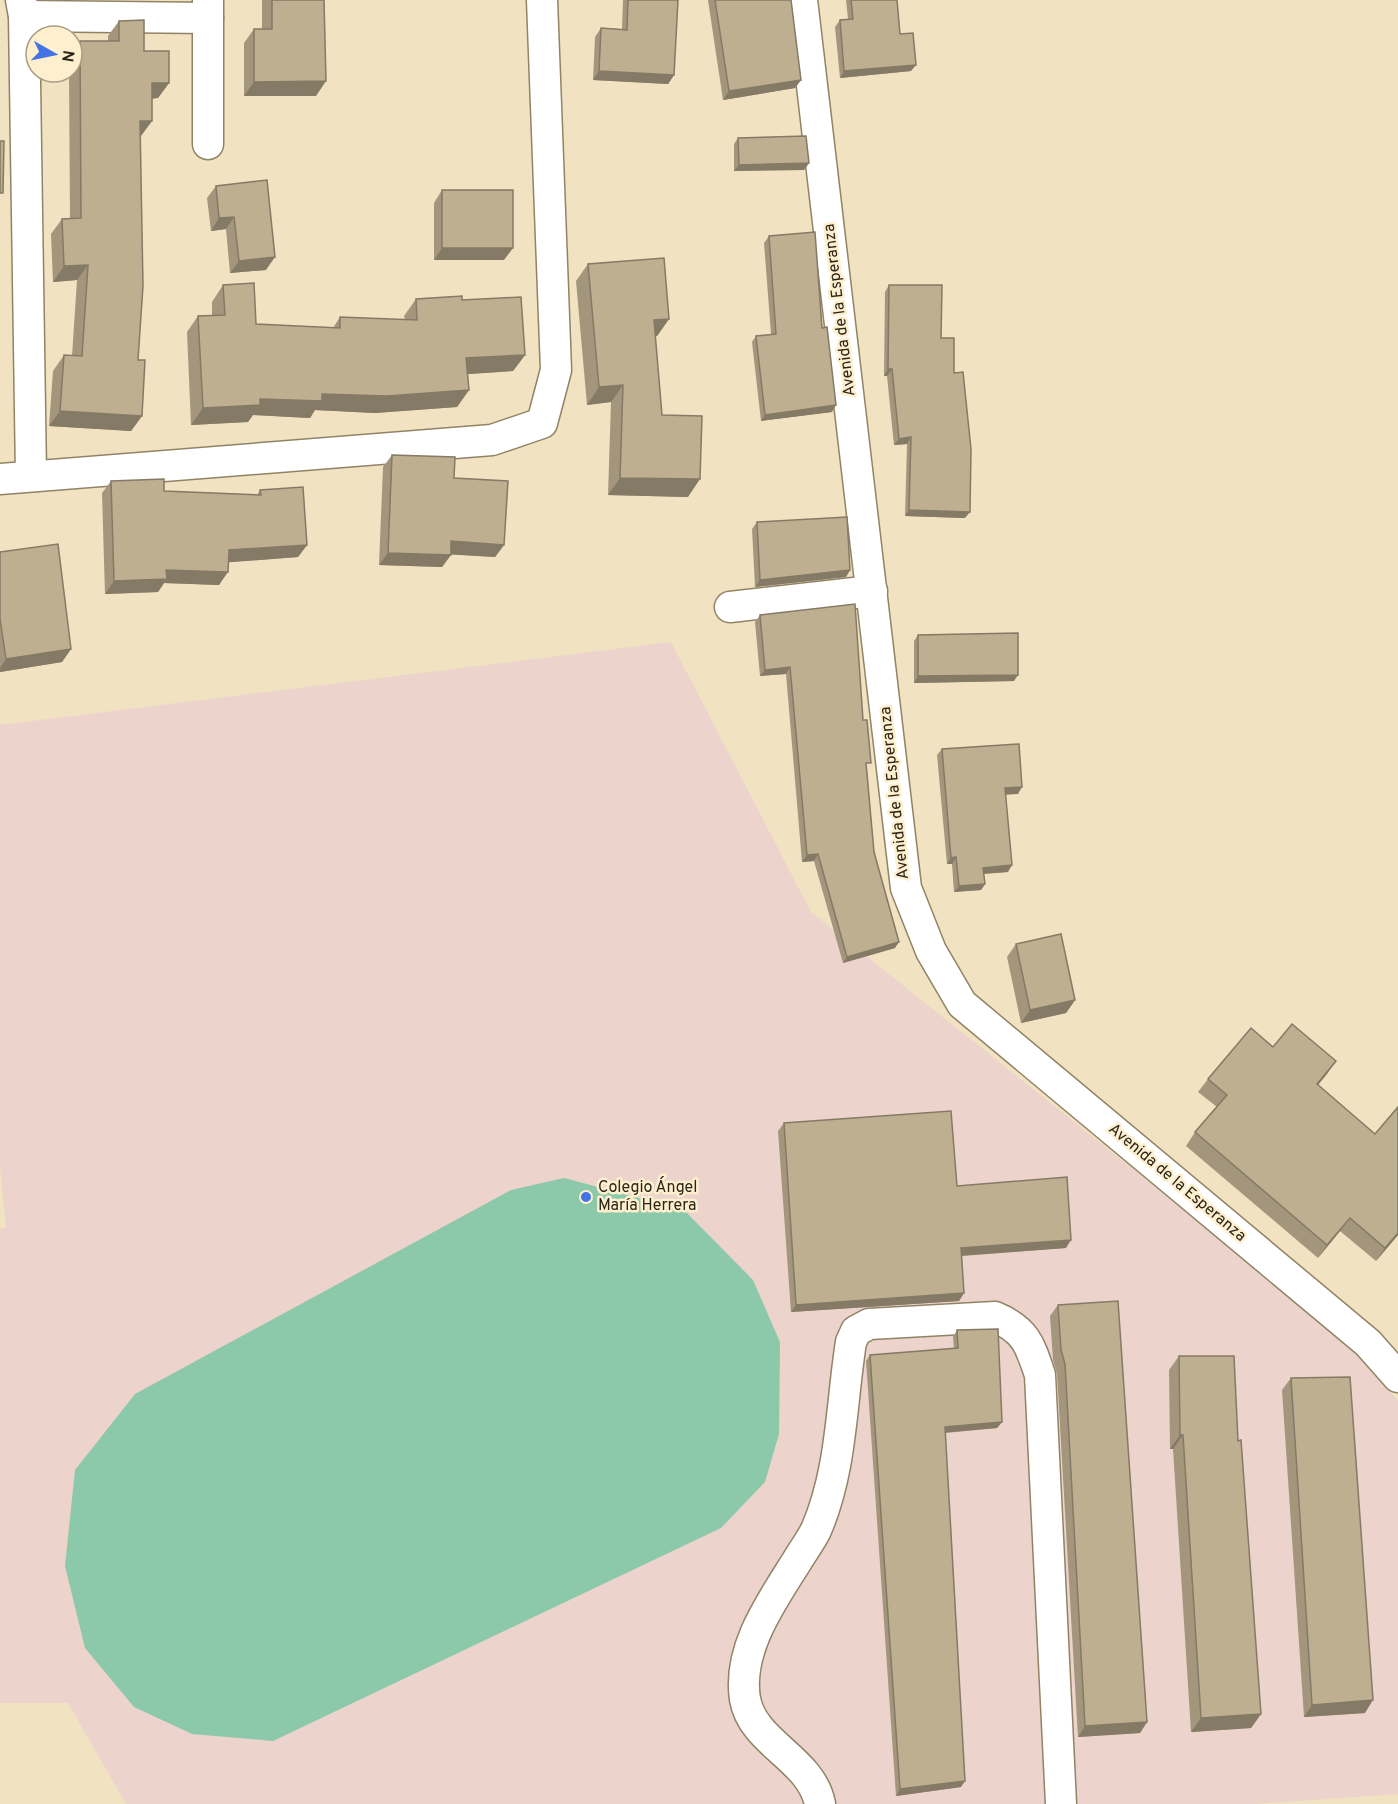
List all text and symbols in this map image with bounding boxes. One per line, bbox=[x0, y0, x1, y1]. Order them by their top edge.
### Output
north arrow bbox=[24, 24, 84, 84]
text: N bbox=[56, 49, 78, 63]
street label: Avenida de la Esperanza bbox=[819, 223, 861, 397]
street label: Avenida de la Esperanza bbox=[876, 706, 914, 880]
street label: Avenida de la Esperanza bbox=[1104, 1119, 1250, 1247]
place label: Colegio Ángel María Herrera bbox=[598, 1176, 697, 1216]
marker: Colegio Ángel María Herrera bbox=[579, 1190, 593, 1204]

